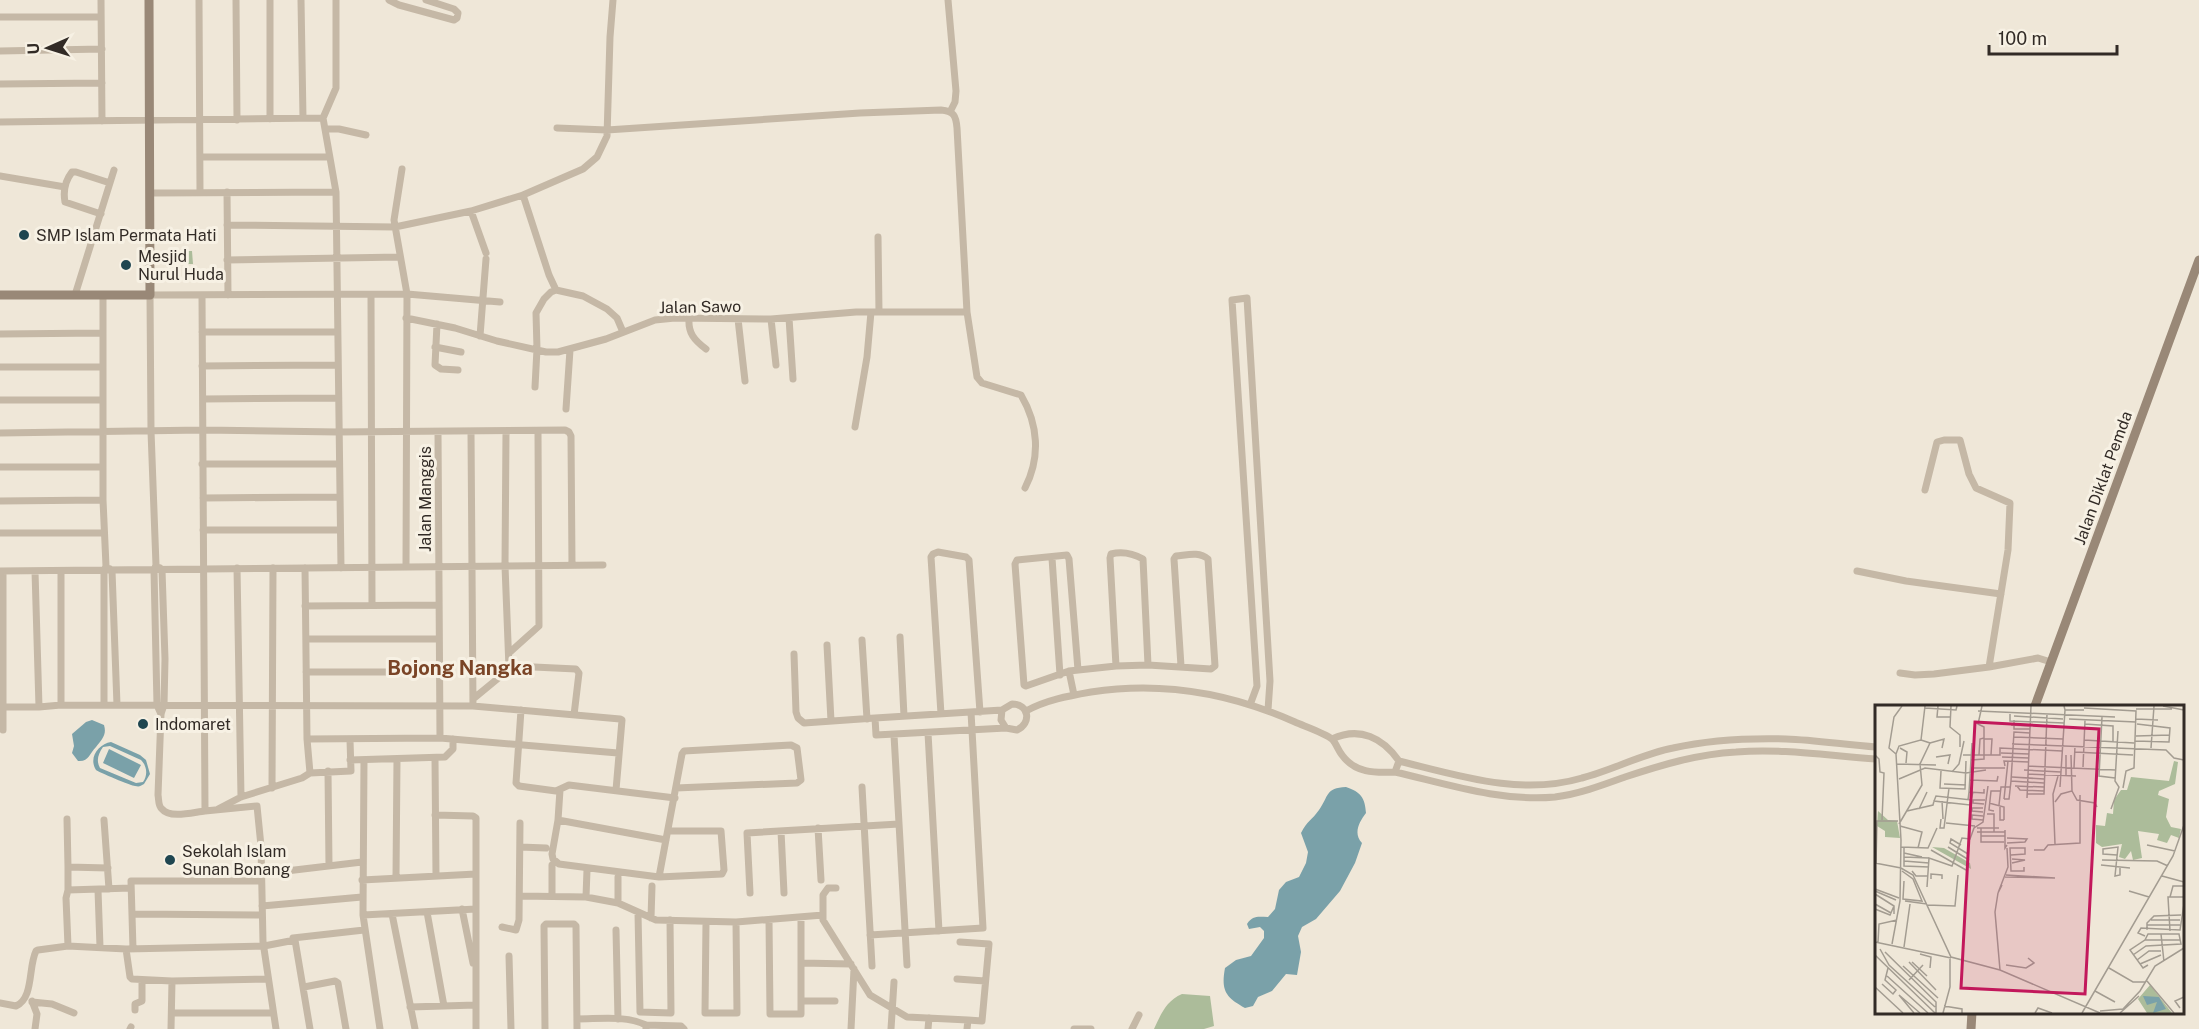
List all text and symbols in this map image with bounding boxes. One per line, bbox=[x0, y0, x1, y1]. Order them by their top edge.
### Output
north arrow bbox=[18, 18, 78, 78]
scale bar bbox=[1989, 18, 2116, 56]
text: 100 m bbox=[1998, 28, 2047, 49]
text: U bbox=[24, 42, 43, 55]
place label: SMP Islam Permata Hati bbox=[36, 226, 216, 245]
marker: SMP Islam Permata Hati bbox=[17, 228, 31, 242]
place label: Mesjid Nurul Huda bbox=[138, 247, 224, 284]
marker: Mesjid Nurul Huda bbox=[119, 258, 133, 272]
street label: Jalan Sawo bbox=[659, 297, 741, 317]
street label: Jalan Diklat Pemda bbox=[2070, 409, 2136, 547]
street label: Jalan Manggis bbox=[416, 446, 435, 552]
district label: Bojong Nangka bbox=[387, 656, 533, 680]
inset map bbox=[1875, 705, 2184, 1014]
place label: Indomaret bbox=[155, 715, 231, 734]
marker: Indomaret bbox=[136, 717, 150, 731]
place label: Sekolah Islam Sunan Bonang bbox=[182, 842, 290, 879]
marker: Sekolah Islam Sunan Bonang bbox=[163, 853, 177, 867]

